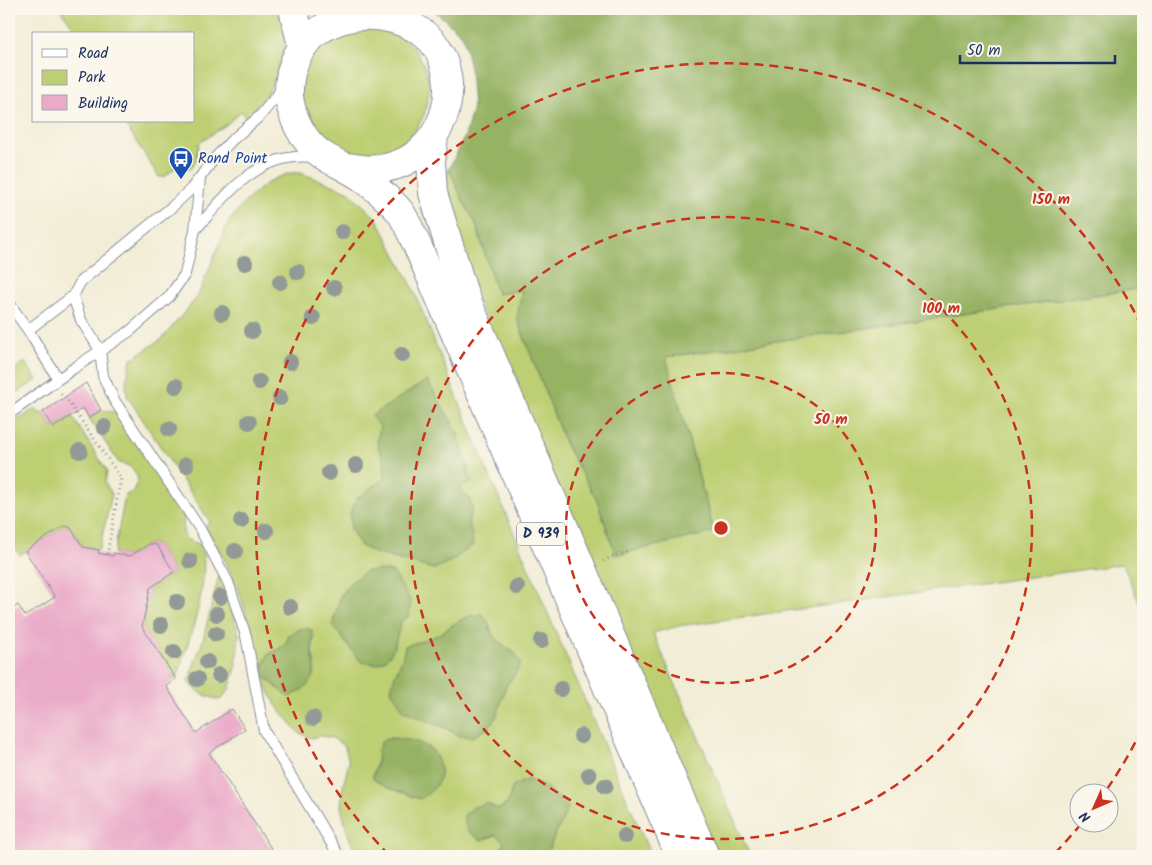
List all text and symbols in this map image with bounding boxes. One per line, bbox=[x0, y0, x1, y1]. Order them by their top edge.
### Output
legend bbox=[32, 32, 195, 122]
scale bar bbox=[960, 32, 1114, 64]
text: 50 m bbox=[967, 39, 1001, 63]
text: Road bbox=[78, 42, 109, 66]
text: Park bbox=[78, 66, 106, 90]
text: Building bbox=[78, 92, 128, 116]
bus stop icon: Rond Point bbox=[168, 146, 194, 180]
place label: Rond Point bbox=[198, 147, 268, 171]
text: 150 m bbox=[1032, 188, 1070, 212]
text: 100 m bbox=[922, 297, 960, 321]
text: 50 m bbox=[813, 408, 848, 432]
centre of rings bbox=[712, 519, 730, 537]
road number: D 939 bbox=[517, 522, 565, 546]
north arrow bbox=[1070, 782, 1120, 832]
text: N bbox=[1074, 805, 1096, 827]

